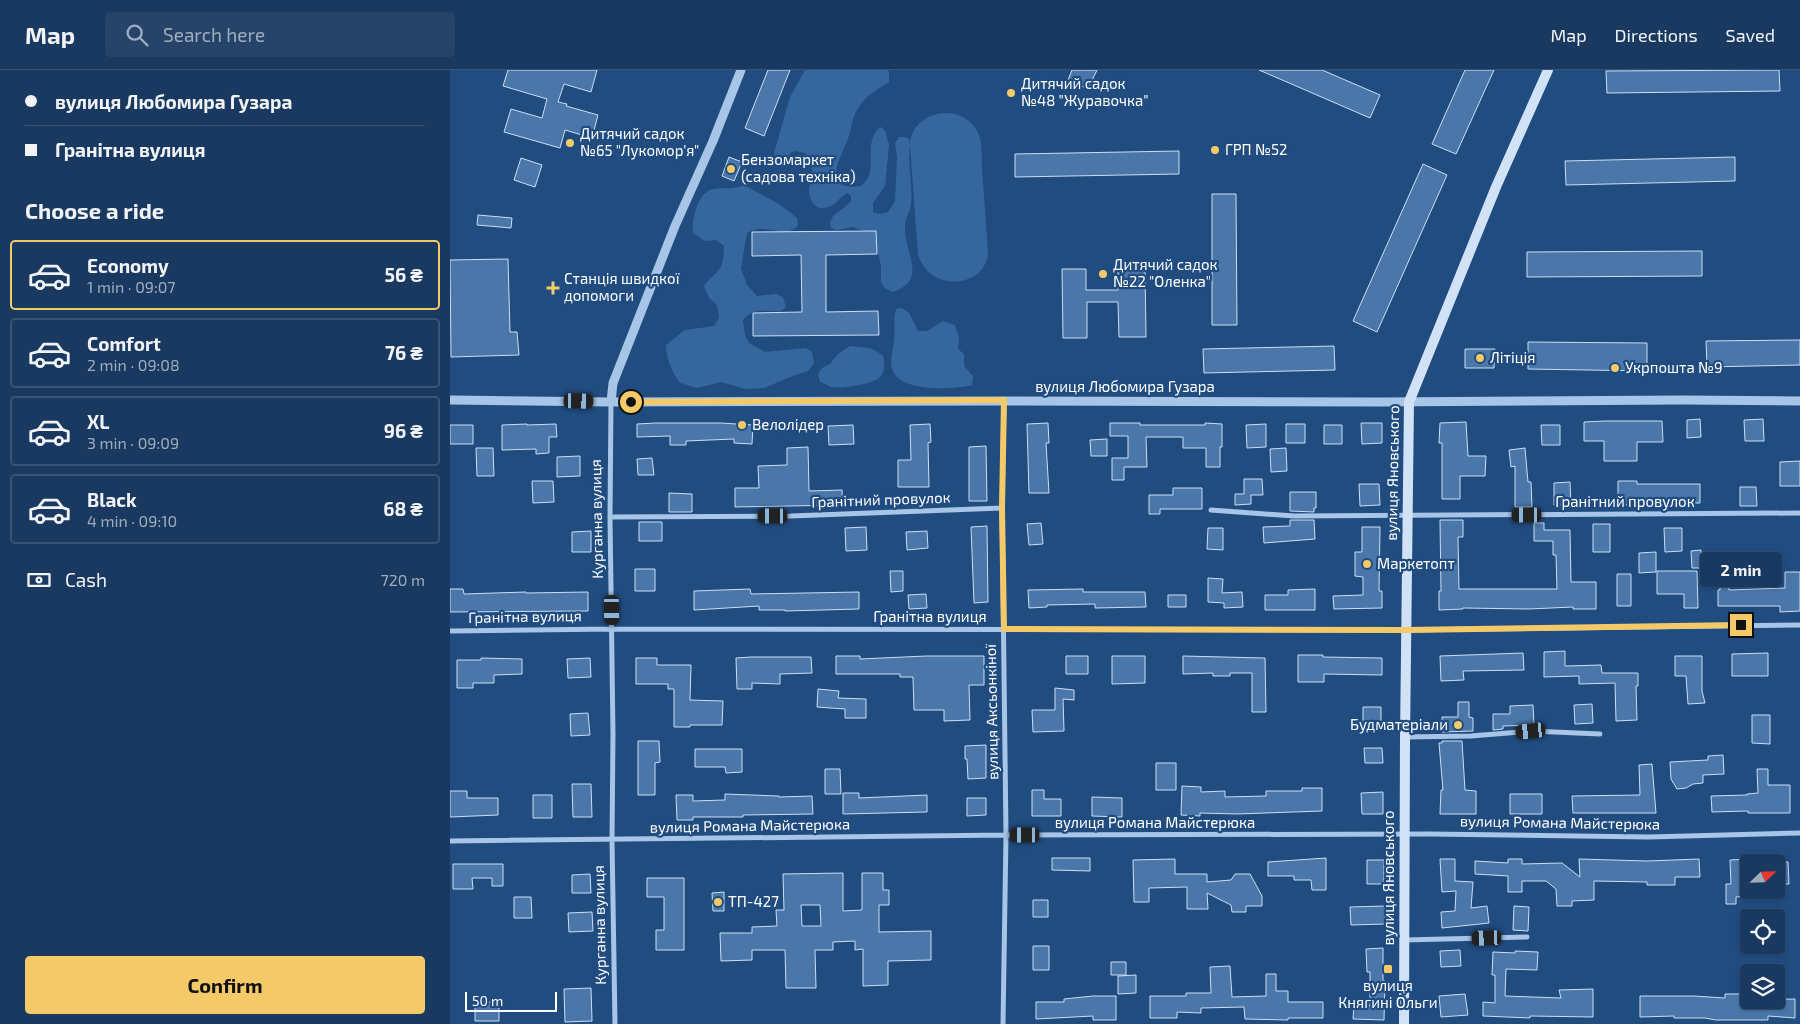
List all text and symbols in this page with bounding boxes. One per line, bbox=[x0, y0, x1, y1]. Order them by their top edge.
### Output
search box bbox=[105, 12, 455, 57]
text: Map bbox=[25, 20, 75, 49]
icon: search bbox=[123, 21, 151, 49]
text: Search here bbox=[163, 23, 265, 46]
text: Map bbox=[1550, 24, 1587, 46]
text: Directions bbox=[1615, 24, 1698, 46]
text: Saved bbox=[1726, 24, 1775, 46]
place label: Дитячий садок №48 "Журавочка" bbox=[1021, 74, 1149, 110]
marker: Дитячий садок №48 "Журавочка" bbox=[1005, 87, 1017, 99]
text: вулиця Любомира Гузара bbox=[55, 90, 292, 113]
place label: Дитячий садок №65 "Лукомор'я" bbox=[580, 124, 699, 160]
marker: Дитячий садок №65 "Лукомор'я" bbox=[564, 137, 576, 149]
text: Гранітна вулиця bbox=[55, 138, 205, 161]
place label: ГРП №52 bbox=[1225, 140, 1288, 158]
marker: ГРП №52 bbox=[1209, 144, 1221, 156]
place label: Бензомаркет (садова техніка) bbox=[741, 150, 856, 185]
marker: Бензомаркет (садова техніка) bbox=[725, 163, 737, 175]
text: Choose a ride bbox=[25, 197, 164, 223]
icon: car bbox=[27, 253, 72, 298]
text: Economy bbox=[87, 254, 169, 277]
place label: Дитячий садок №22 "Оленка" bbox=[1113, 255, 1218, 290]
text: 56 ₴ bbox=[385, 263, 423, 286]
marker: Дитячий садок №22 "Оленка" bbox=[1097, 268, 1109, 280]
place label: Станція швидкої допомоги bbox=[564, 269, 680, 304]
text: 1 min · 09:07 bbox=[87, 277, 176, 296]
marker: Станція швидкої допомоги bbox=[546, 281, 560, 295]
icon: car bbox=[27, 331, 72, 376]
text: Comfort bbox=[87, 332, 161, 355]
text: 76 ₴ bbox=[385, 341, 423, 364]
place label: Літіція bbox=[1490, 348, 1535, 366]
marker: Літіція bbox=[1474, 352, 1486, 364]
text: 2 min · 09:08 bbox=[87, 355, 180, 374]
place label: Укрпошта №9 bbox=[1625, 358, 1723, 376]
marker: Укрпошта №9 bbox=[1609, 362, 1621, 374]
street label: вулиця Любомира Гузара bbox=[1035, 377, 1215, 396]
route start bbox=[620, 391, 642, 413]
car bbox=[563, 393, 594, 409]
street label: вулиця Яновського bbox=[1382, 405, 1403, 541]
icon: car bbox=[27, 409, 72, 454]
text: XL bbox=[87, 410, 109, 433]
place label: Велолідер bbox=[752, 415, 824, 433]
text: 96 ₴ bbox=[384, 419, 423, 442]
marker: Велолідер bbox=[736, 419, 748, 431]
text: 3 min · 09:09 bbox=[87, 433, 179, 452]
street label: Курганна вулиця bbox=[586, 459, 607, 579]
icon: car bbox=[27, 487, 72, 532]
text: Black bbox=[87, 488, 137, 511]
street label: Гранітний провулок bbox=[811, 488, 951, 511]
street label: Гранітний провулок bbox=[1555, 492, 1695, 511]
text: 68 ₴ bbox=[383, 497, 423, 520]
car bbox=[1512, 508, 1542, 523]
car bbox=[758, 509, 788, 524]
text: 4 min · 09:10 bbox=[87, 511, 177, 530]
callout: 2 min bbox=[1700, 552, 1782, 588]
place label: Маркетопт bbox=[1377, 554, 1455, 572]
marker: Маркетопт bbox=[1361, 558, 1373, 570]
text: 2 min bbox=[1721, 560, 1761, 579]
icon: cash bbox=[25, 566, 53, 594]
text: Cash bbox=[65, 568, 107, 591]
text: 720 m bbox=[381, 570, 425, 589]
car bbox=[604, 595, 619, 625]
street label: Гранітна вулиця bbox=[468, 606, 582, 627]
street label: Гранітна вулиця bbox=[873, 607, 987, 626]
route end bbox=[1730, 614, 1752, 636]
street label: вулиця Аксьонкіної bbox=[981, 644, 1002, 780]
place label: Будматеріали bbox=[1350, 715, 1448, 734]
marker: Будматеріали bbox=[1452, 719, 1464, 731]
car bbox=[1515, 722, 1546, 740]
street label: вулиця Яновського bbox=[1379, 810, 1398, 946]
street label: вулиця Романа Майстерюка bbox=[1460, 811, 1660, 834]
street label: вулиця Романа Майстерюка bbox=[1055, 813, 1255, 832]
street label: вулиця Романа Майстерюка bbox=[650, 814, 850, 837]
car bbox=[1010, 828, 1040, 843]
north arrow bbox=[1740, 854, 1785, 899]
map controls bbox=[1740, 854, 1785, 1009]
street label: Курганна вулиця bbox=[589, 865, 610, 985]
place label: ТП-427 bbox=[728, 892, 779, 910]
marker: ТП-427 bbox=[712, 896, 724, 908]
button: locate bbox=[1740, 909, 1785, 954]
car bbox=[1471, 930, 1502, 946]
button: Confirm bbox=[25, 956, 425, 1014]
marker: вулиця Княгині Ольги bbox=[1382, 963, 1394, 975]
button: layers bbox=[1740, 964, 1785, 1009]
place label: вулиця Княгині Ольги bbox=[1338, 976, 1438, 1011]
scale bar bbox=[465, 989, 558, 1012]
text: 50 m bbox=[472, 992, 503, 1009]

